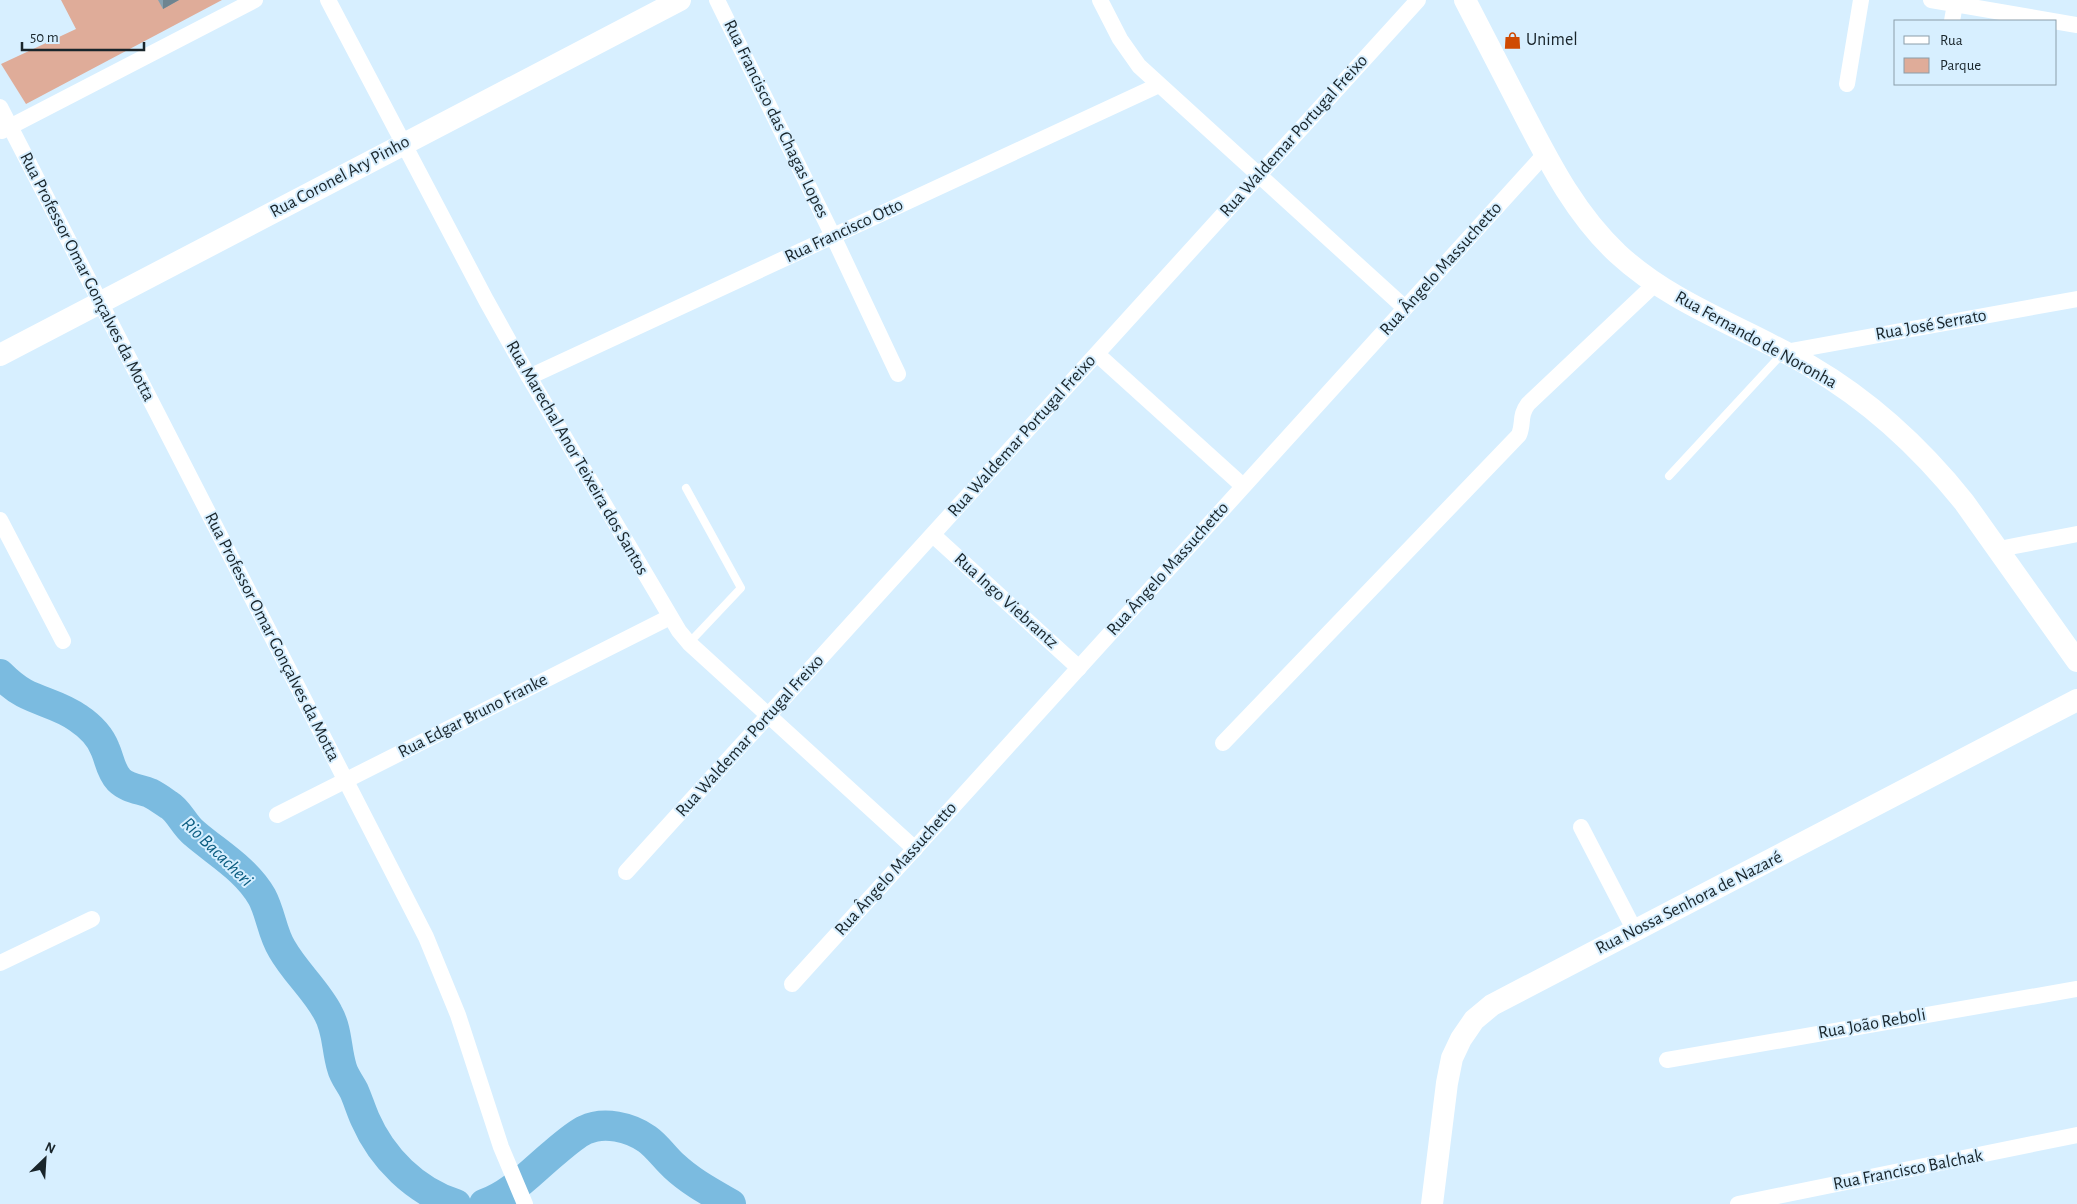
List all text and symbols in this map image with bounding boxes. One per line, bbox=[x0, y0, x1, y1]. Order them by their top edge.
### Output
street label: Rua Francisco das Chagas Lopes bbox=[720, 17, 832, 221]
scale bar bbox=[22, 20, 145, 52]
legend bbox=[1894, 20, 2057, 85]
text: 50 m bbox=[30, 30, 59, 45]
shop icon: Unimel bbox=[1502, 30, 1522, 50]
place label: Unimel bbox=[1526, 31, 1578, 49]
text: Rua bbox=[1940, 33, 1963, 48]
street label: Rua Waldemar Portugal Freixo bbox=[1217, 51, 1371, 220]
text: Parque bbox=[1940, 58, 1981, 73]
street label: Rua Coronel Ary Pinho bbox=[267, 133, 413, 221]
street label: Rua Professor Omar Gonçalves da Motta bbox=[16, 150, 158, 404]
street label: Rua Francisco Otto bbox=[782, 196, 906, 266]
street label: Rua Ângelo Massuchetto bbox=[1374, 197, 1505, 339]
street label: Rua Fernando de Noronha bbox=[1672, 288, 1840, 392]
street label: Rua José Serrato bbox=[1874, 306, 1988, 344]
street label: Rua Marechal Anor Teixeira dos Santos bbox=[502, 338, 652, 578]
street label: Rua Waldemar Portugal Freixo bbox=[945, 351, 1099, 520]
street label: Rua Ângelo Massuchetto bbox=[1101, 497, 1232, 639]
street label: Rua Professor Omar Gonçalves da Motta bbox=[201, 510, 343, 764]
street label: Rua Ingo Viebrantz bbox=[951, 550, 1061, 652]
street label: Rua Waldemar Portugal Freixo bbox=[673, 651, 827, 820]
street label: Rua Edgar Bruno Franke bbox=[395, 671, 551, 761]
street label: Rua Ângelo Massuchetto bbox=[829, 797, 960, 939]
water label: Rio Bacacheri bbox=[178, 814, 256, 890]
street label: Rua Nossa Senhora de Nazaré bbox=[1593, 848, 1785, 958]
street label: Rua João Reboli bbox=[1817, 1006, 1927, 1042]
north arrow bbox=[20, 1134, 70, 1184]
text: N bbox=[43, 1140, 57, 1157]
street label: Rua Francisco Balchak bbox=[1832, 1146, 1985, 1193]

